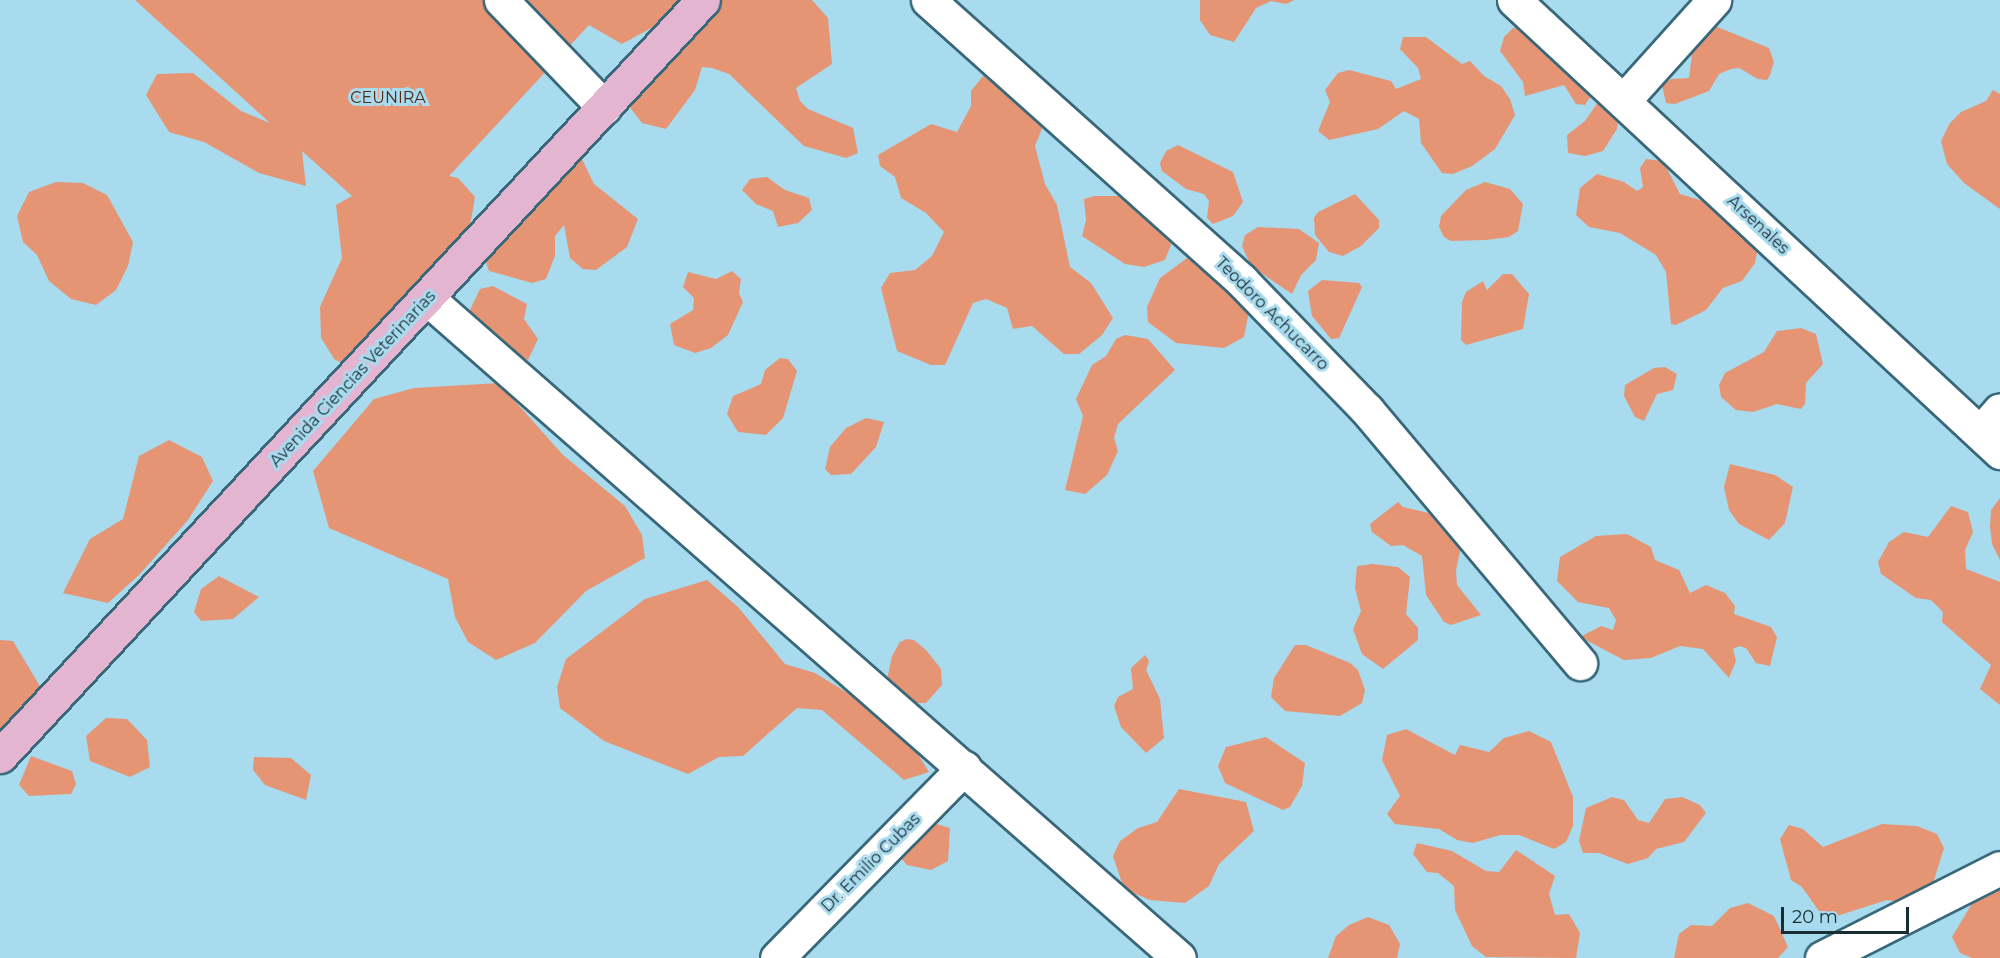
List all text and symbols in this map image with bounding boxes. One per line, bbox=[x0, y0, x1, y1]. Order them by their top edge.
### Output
park label: CEUNIRA bbox=[350, 88, 426, 108]
street label: Arsenales bbox=[1723, 192, 1793, 258]
street label: Teodoro Achucarro bbox=[1211, 253, 1333, 375]
street label: Avenida Ciencias Veterinarias bbox=[266, 287, 440, 471]
street label: Dr. Emilio Cubas bbox=[818, 810, 924, 916]
scale bar bbox=[1784, 895, 1912, 933]
text: 20 m bbox=[1792, 906, 1838, 928]

